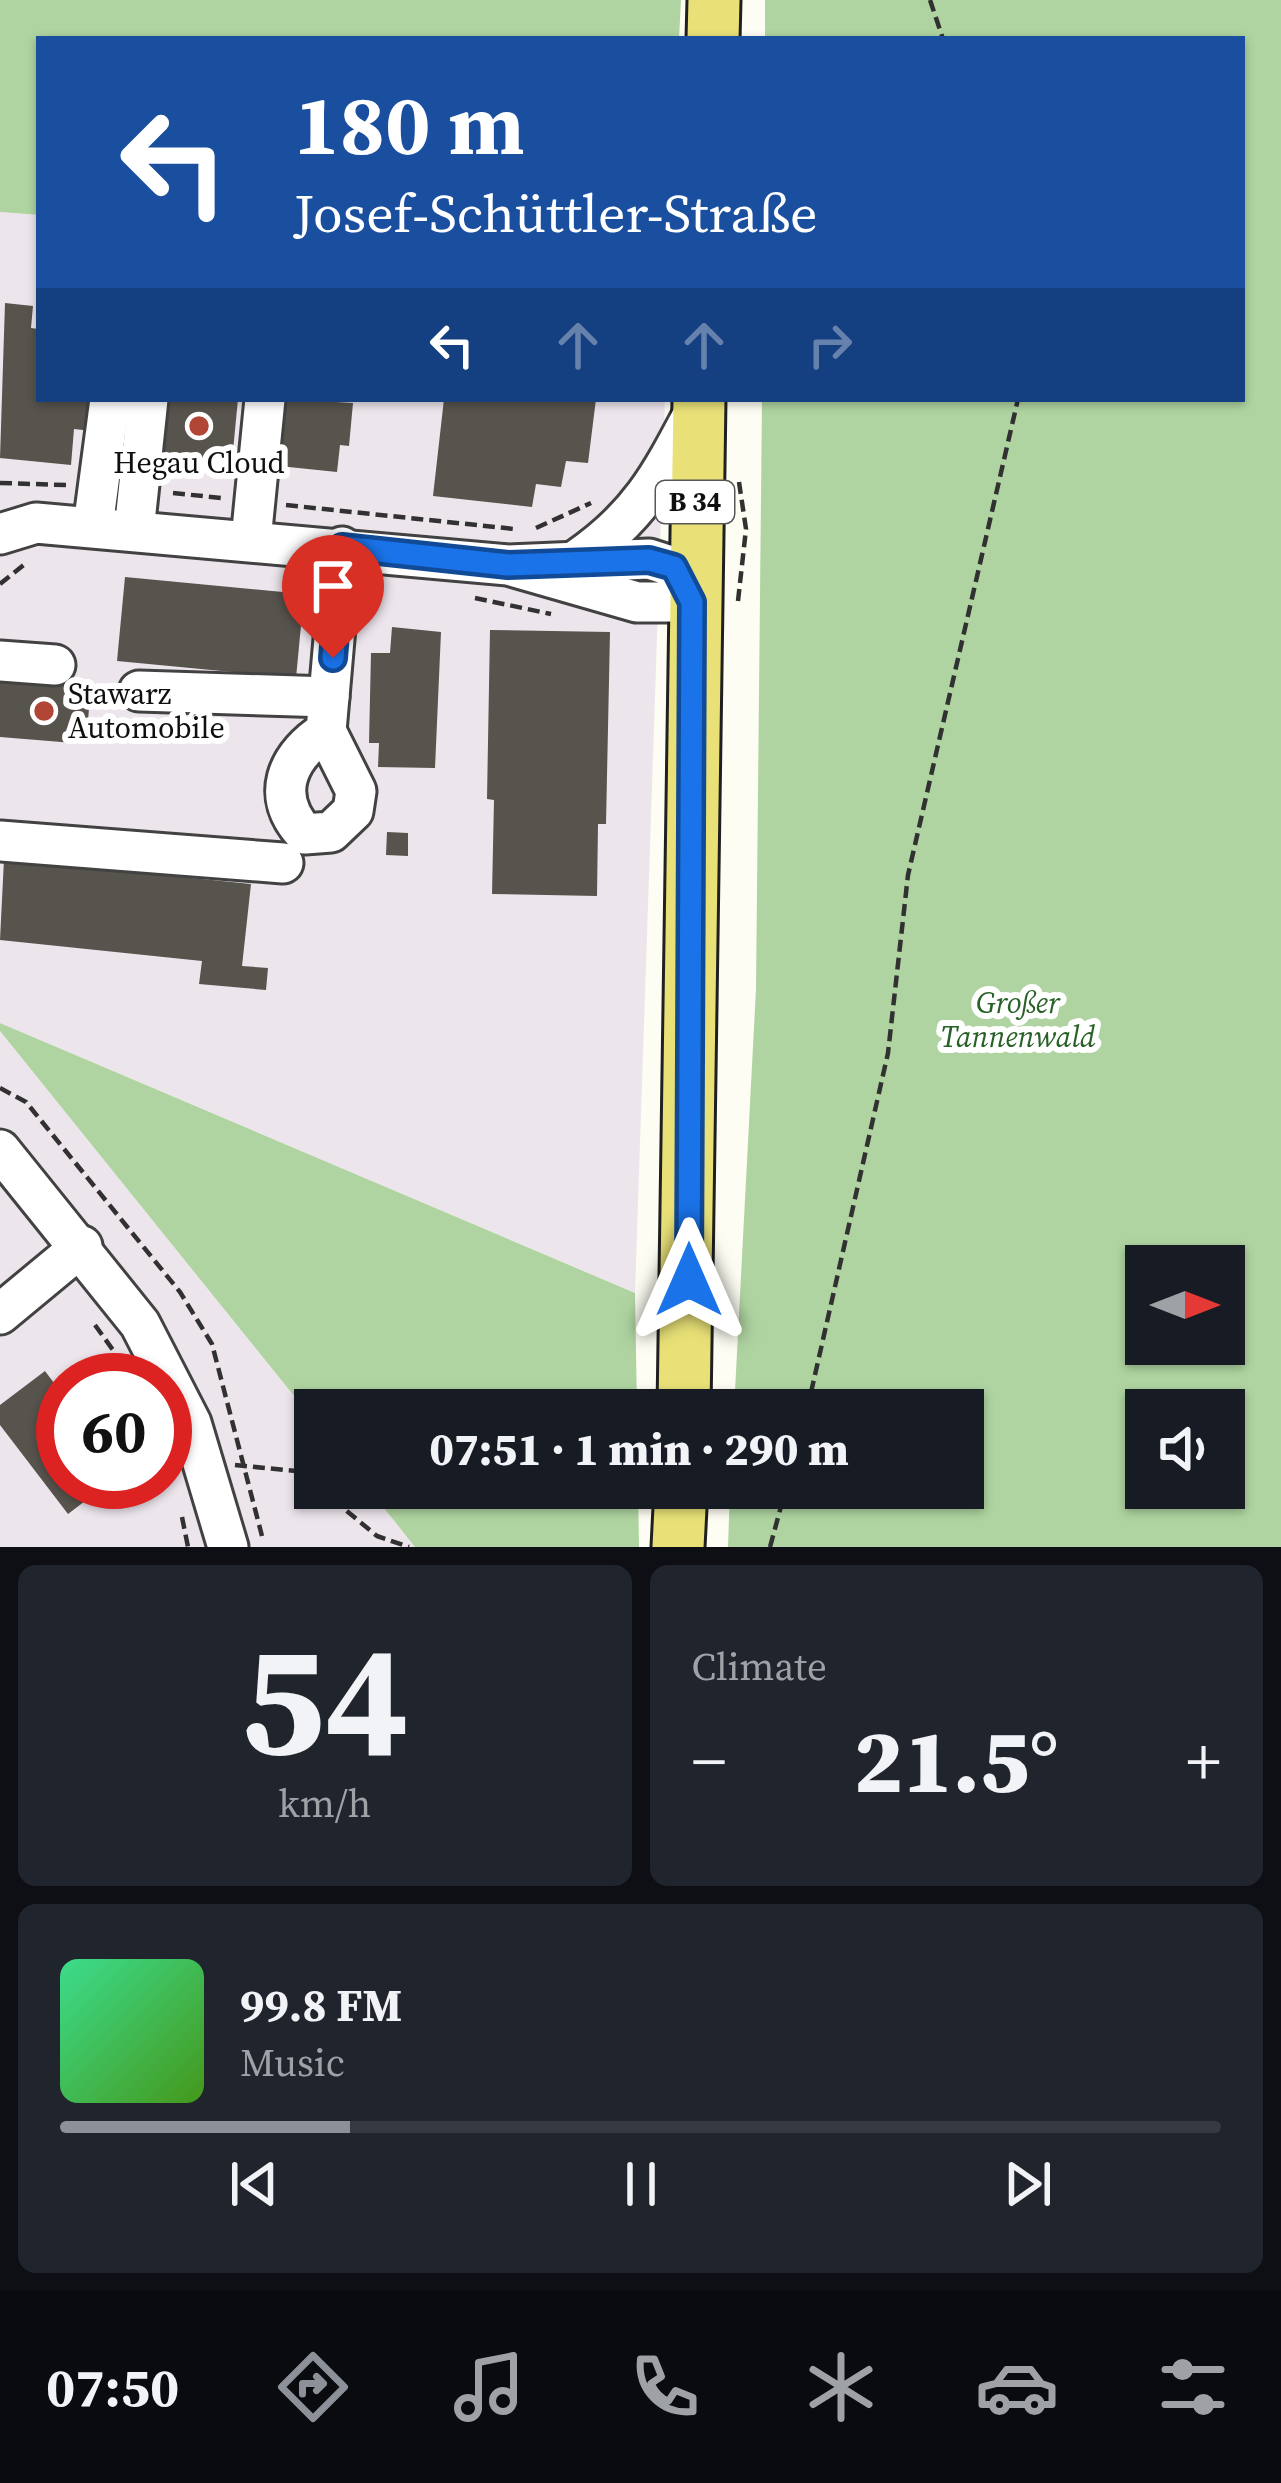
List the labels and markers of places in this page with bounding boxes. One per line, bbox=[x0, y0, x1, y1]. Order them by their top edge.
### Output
marker: Hegau Cloud bbox=[186, 413, 212, 439]
place label: Hegau Cloud bbox=[113, 442, 285, 483]
pin bbox=[282, 535, 384, 658]
place label: Stawarz Automobile bbox=[68, 673, 225, 748]
marker: Stawarz Automobile bbox=[31, 698, 57, 724]

